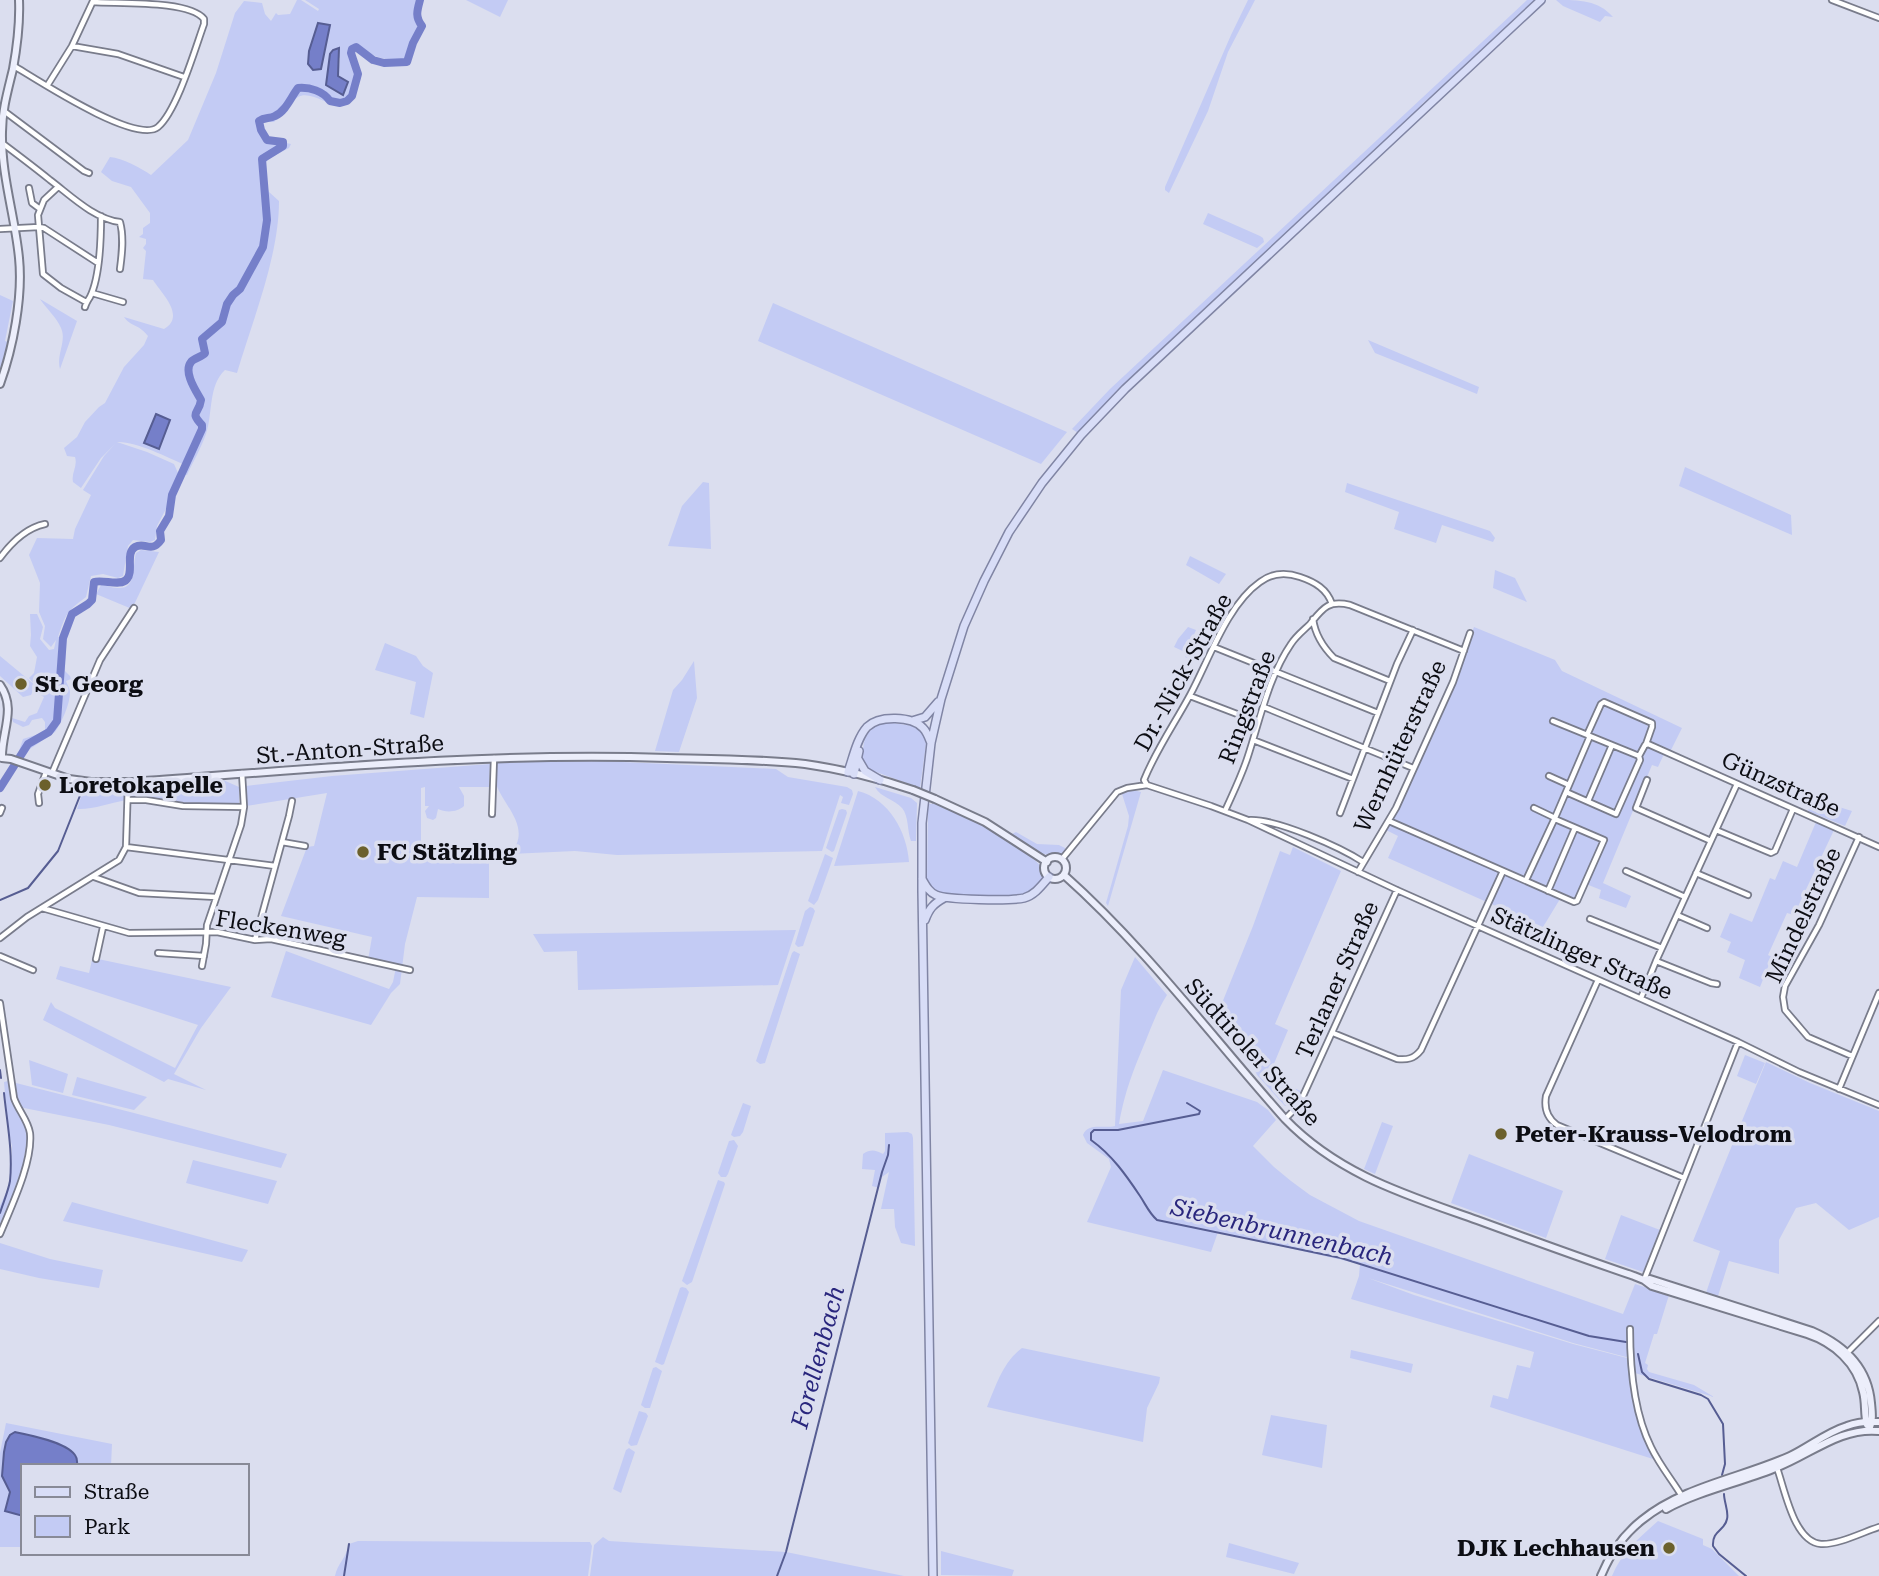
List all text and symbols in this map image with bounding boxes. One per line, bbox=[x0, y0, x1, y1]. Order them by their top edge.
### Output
street label: Dr.-Nick-Straße bbox=[1129, 589, 1238, 756]
street label: Ringstraße bbox=[1213, 647, 1281, 768]
street label: Wernhüterstraße bbox=[1349, 656, 1452, 836]
place label: St. Georg bbox=[35, 671, 144, 698]
marker: St. Georg bbox=[13, 676, 29, 692]
street label: St.-Anton-Straße bbox=[255, 729, 445, 770]
street label: Günzstraße bbox=[1717, 746, 1844, 823]
place label: Loretokapelle bbox=[59, 772, 223, 799]
marker: Loretokapelle bbox=[37, 777, 53, 793]
place label: FC Stätzling bbox=[377, 839, 518, 866]
street label: Mindelstraße bbox=[1760, 843, 1847, 987]
marker: FC Stätzling bbox=[355, 844, 371, 860]
street label: Terlaner Straße bbox=[1291, 897, 1384, 1063]
street label: Stätzlinger Straße bbox=[1487, 901, 1677, 1006]
street label: Fleckenweg bbox=[214, 905, 348, 952]
street label: Südtiroler Straße bbox=[1179, 973, 1326, 1132]
place label: Peter-Krauss-Velodrom bbox=[1515, 1121, 1792, 1148]
marker: Peter-Krauss-Velodrom bbox=[1493, 1126, 1509, 1142]
water label: Siebenbrunnenbach bbox=[1167, 1193, 1396, 1271]
water label: Forellenbach bbox=[785, 1283, 850, 1432]
legend bbox=[21, 1464, 248, 1555]
text: Straße bbox=[84, 1480, 149, 1504]
text: Park bbox=[84, 1515, 130, 1539]
place label: DJK Lechhausen bbox=[1457, 1535, 1656, 1562]
marker: DJK Lechhausen bbox=[1661, 1540, 1677, 1556]

